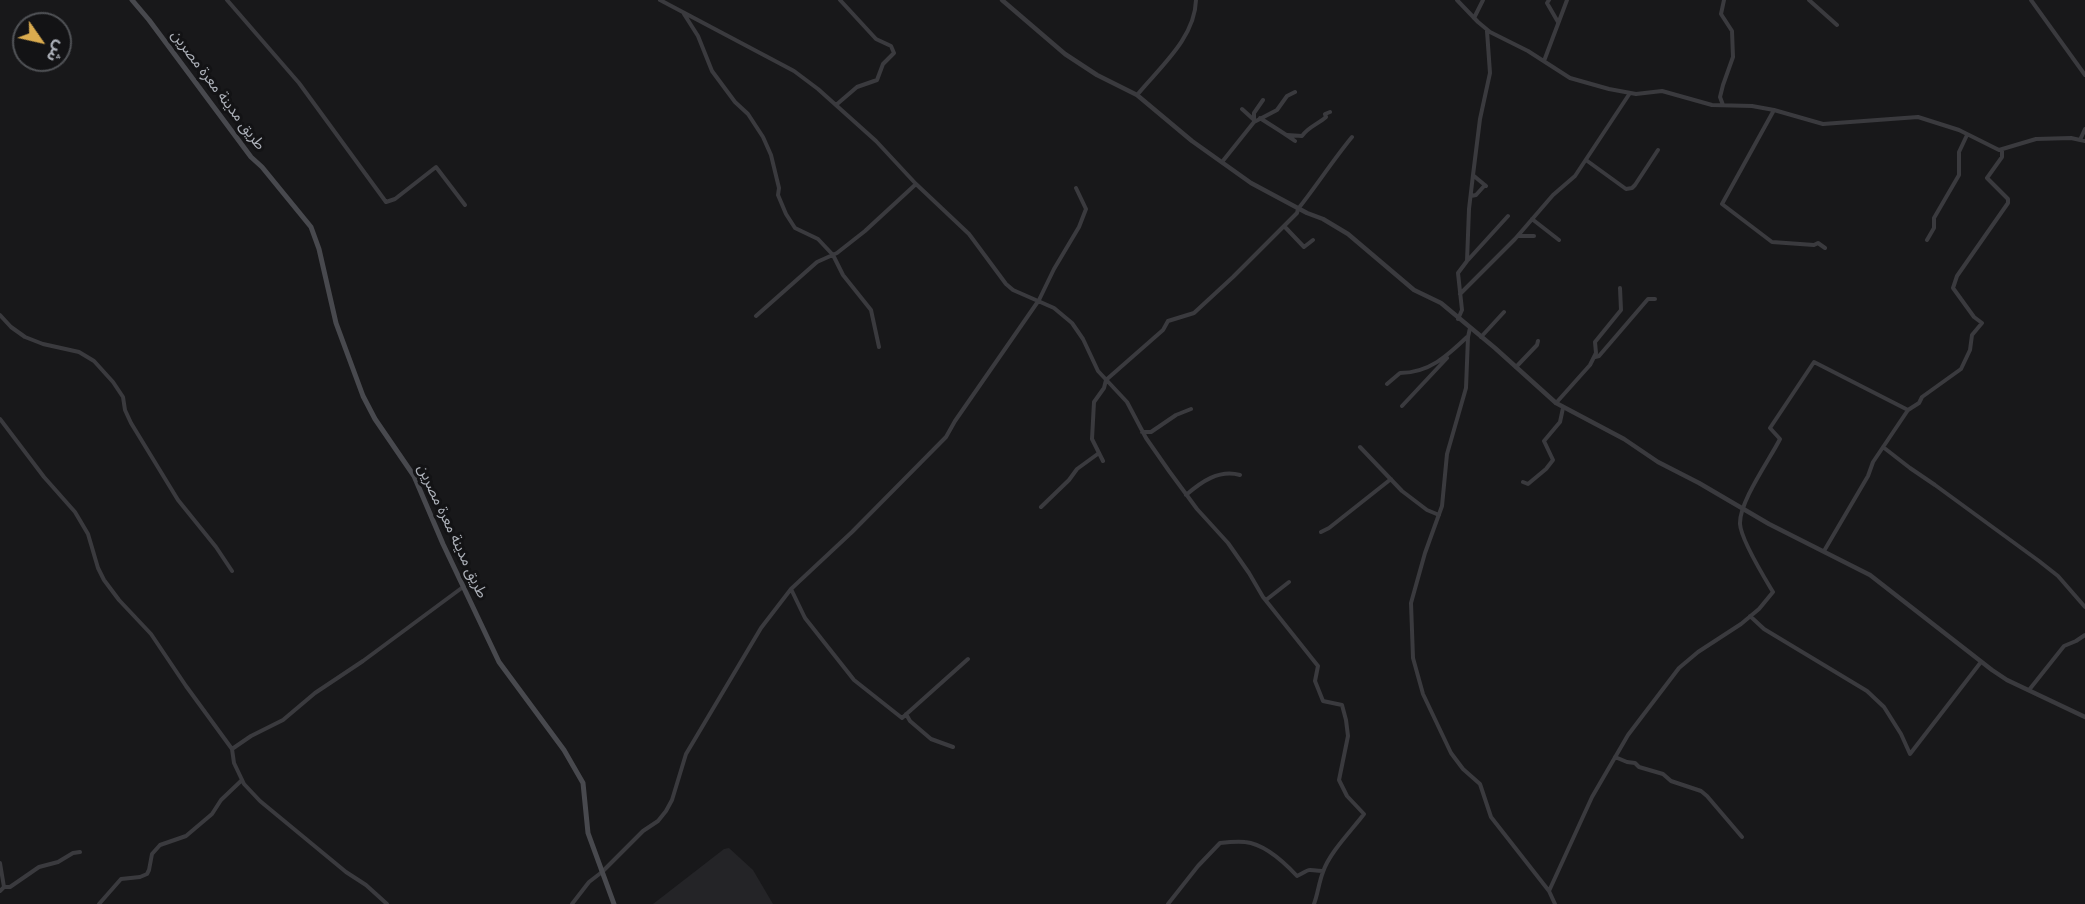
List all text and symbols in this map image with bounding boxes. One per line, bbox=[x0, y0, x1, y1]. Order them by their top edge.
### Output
north arrow bbox=[12, 12, 72, 72]
street label: طريق مدينة معرة مصرين bbox=[166, 27, 268, 155]
text: ش bbox=[41, 36, 70, 66]
street label: طريق مدينة معرة مصرين bbox=[412, 462, 490, 602]

